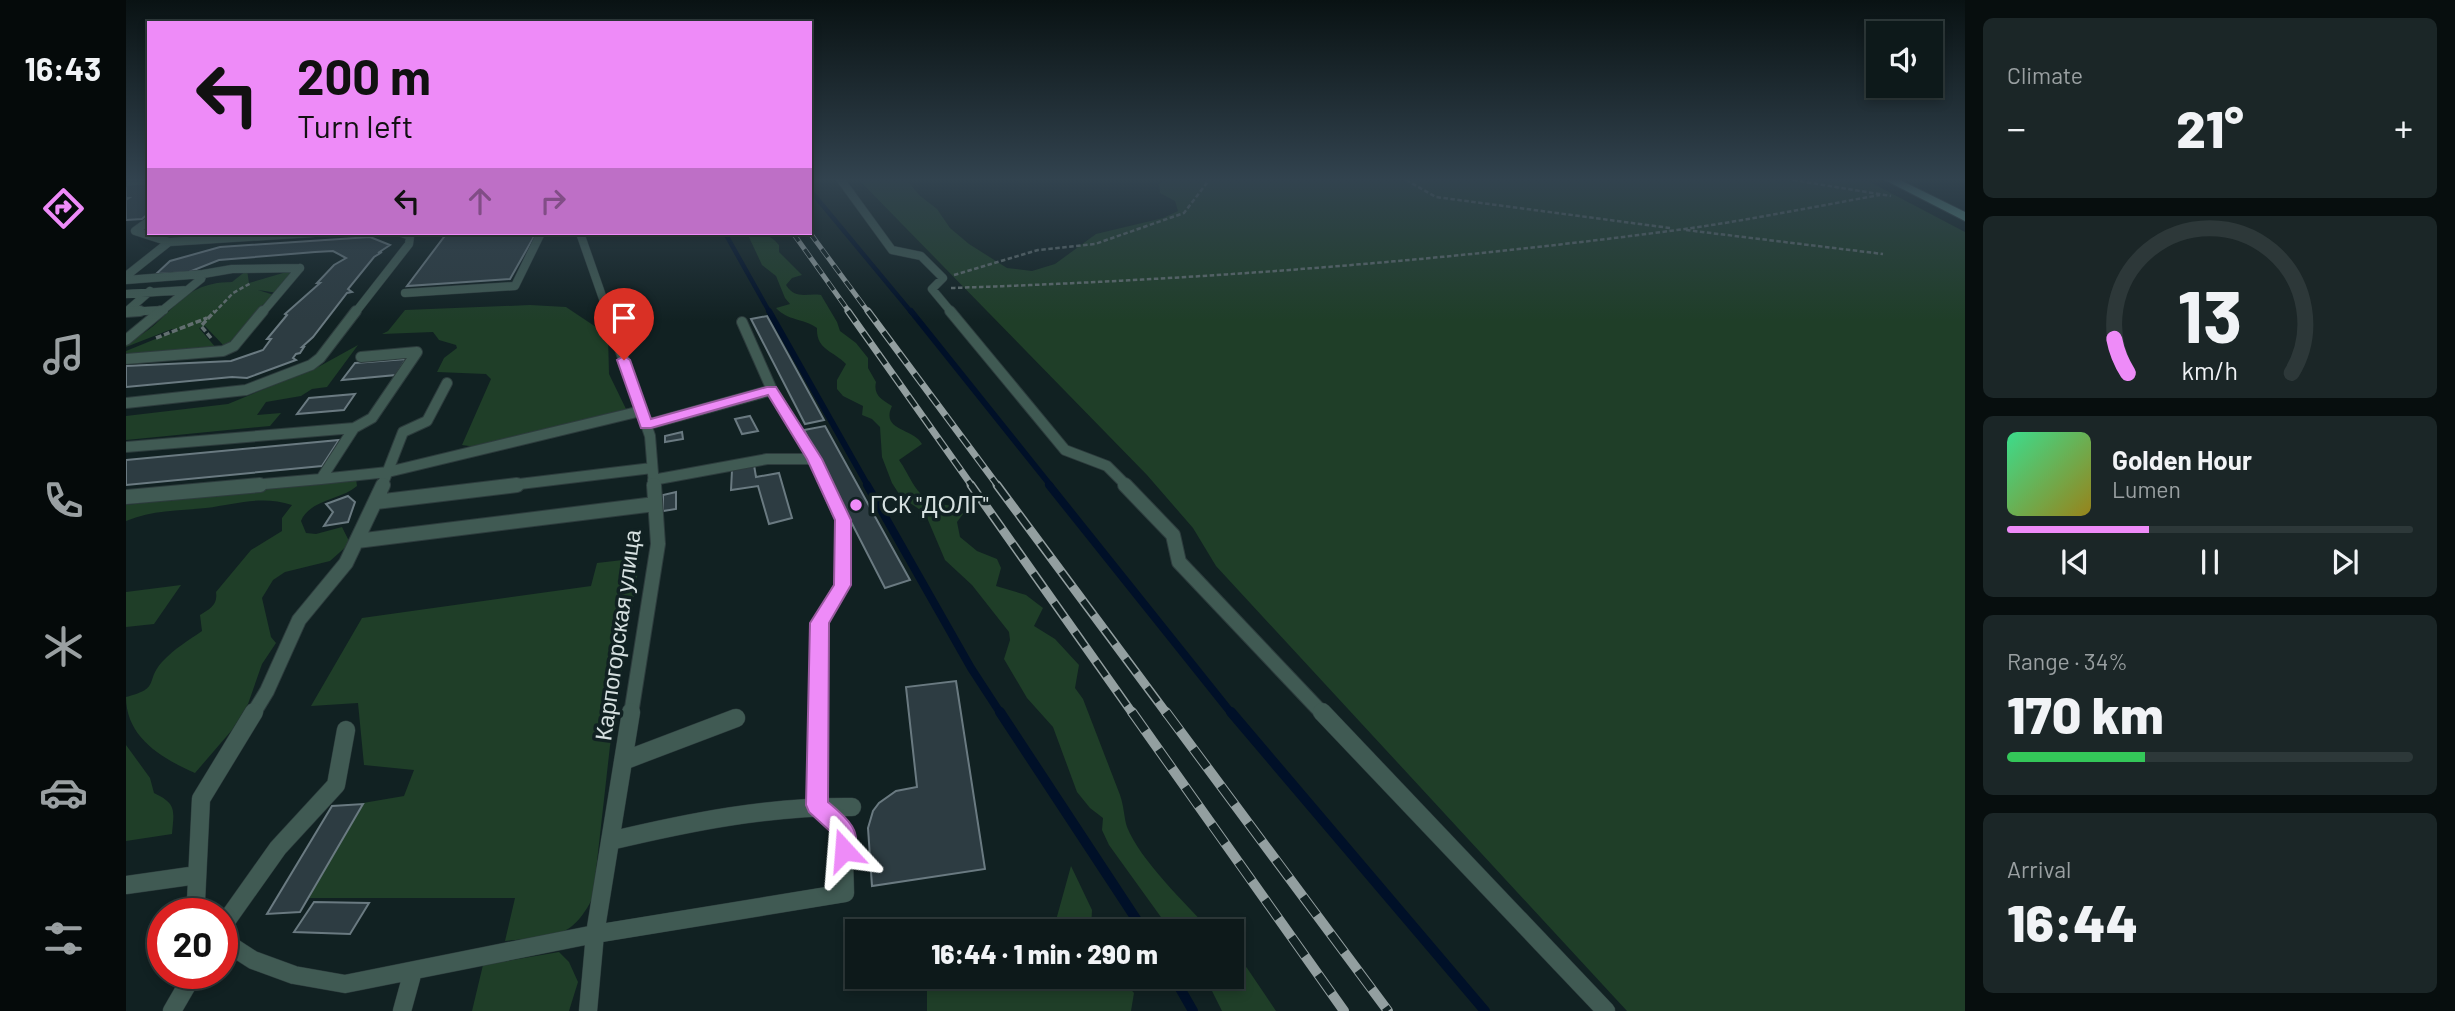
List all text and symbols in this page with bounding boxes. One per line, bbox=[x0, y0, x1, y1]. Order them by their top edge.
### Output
map controls bbox=[1866, 21, 1943, 98]
button: sound bbox=[1866, 21, 1943, 98]
text: 200 m bbox=[297, 46, 431, 105]
text: 16:43 bbox=[25, 49, 101, 87]
icon: left bbox=[182, 49, 273, 140]
text: Climate bbox=[2007, 61, 2083, 89]
text: 21° bbox=[2176, 96, 2244, 158]
text: − bbox=[2007, 104, 2026, 150]
text: + bbox=[2394, 104, 2413, 150]
text: Turn left bbox=[297, 106, 414, 144]
icon: left bbox=[388, 182, 426, 220]
icon: ahead bbox=[461, 182, 499, 220]
icon: right bbox=[534, 182, 572, 220]
icon: directions bbox=[39, 184, 88, 233]
text: 13 bbox=[2177, 271, 2243, 359]
pin bbox=[594, 288, 654, 360]
icon: arrive bbox=[605, 299, 643, 337]
icon: music bbox=[39, 330, 88, 379]
text: km/h bbox=[2182, 355, 2238, 385]
text: Golden Hour bbox=[2112, 444, 2252, 475]
text: Lumen bbox=[2112, 475, 2181, 503]
icon: phone bbox=[39, 476, 88, 525]
place label: ГСК "ДОЛГ" bbox=[870, 490, 989, 518]
marker: ГСК "ДОЛГ" bbox=[848, 497, 864, 513]
street label: Карпогорская улица bbox=[588, 527, 646, 742]
icon: previous bbox=[2056, 543, 2094, 581]
icon: pause bbox=[2191, 543, 2229, 581]
icon: next bbox=[2326, 543, 2364, 581]
icon: climate bbox=[39, 622, 88, 671]
text: Range · 34% bbox=[2007, 647, 2128, 675]
text: 170 km bbox=[2007, 682, 2164, 744]
icon: car bbox=[39, 768, 88, 817]
position arrow bbox=[807, 813, 881, 887]
text: Arrival bbox=[2007, 855, 2071, 883]
text: 16:44 bbox=[2007, 890, 2138, 952]
speed limit sign: 20 bbox=[147, 898, 238, 989]
icon: filters bbox=[39, 914, 88, 963]
text: 16:44 · 1 min · 290 m bbox=[931, 938, 1158, 969]

